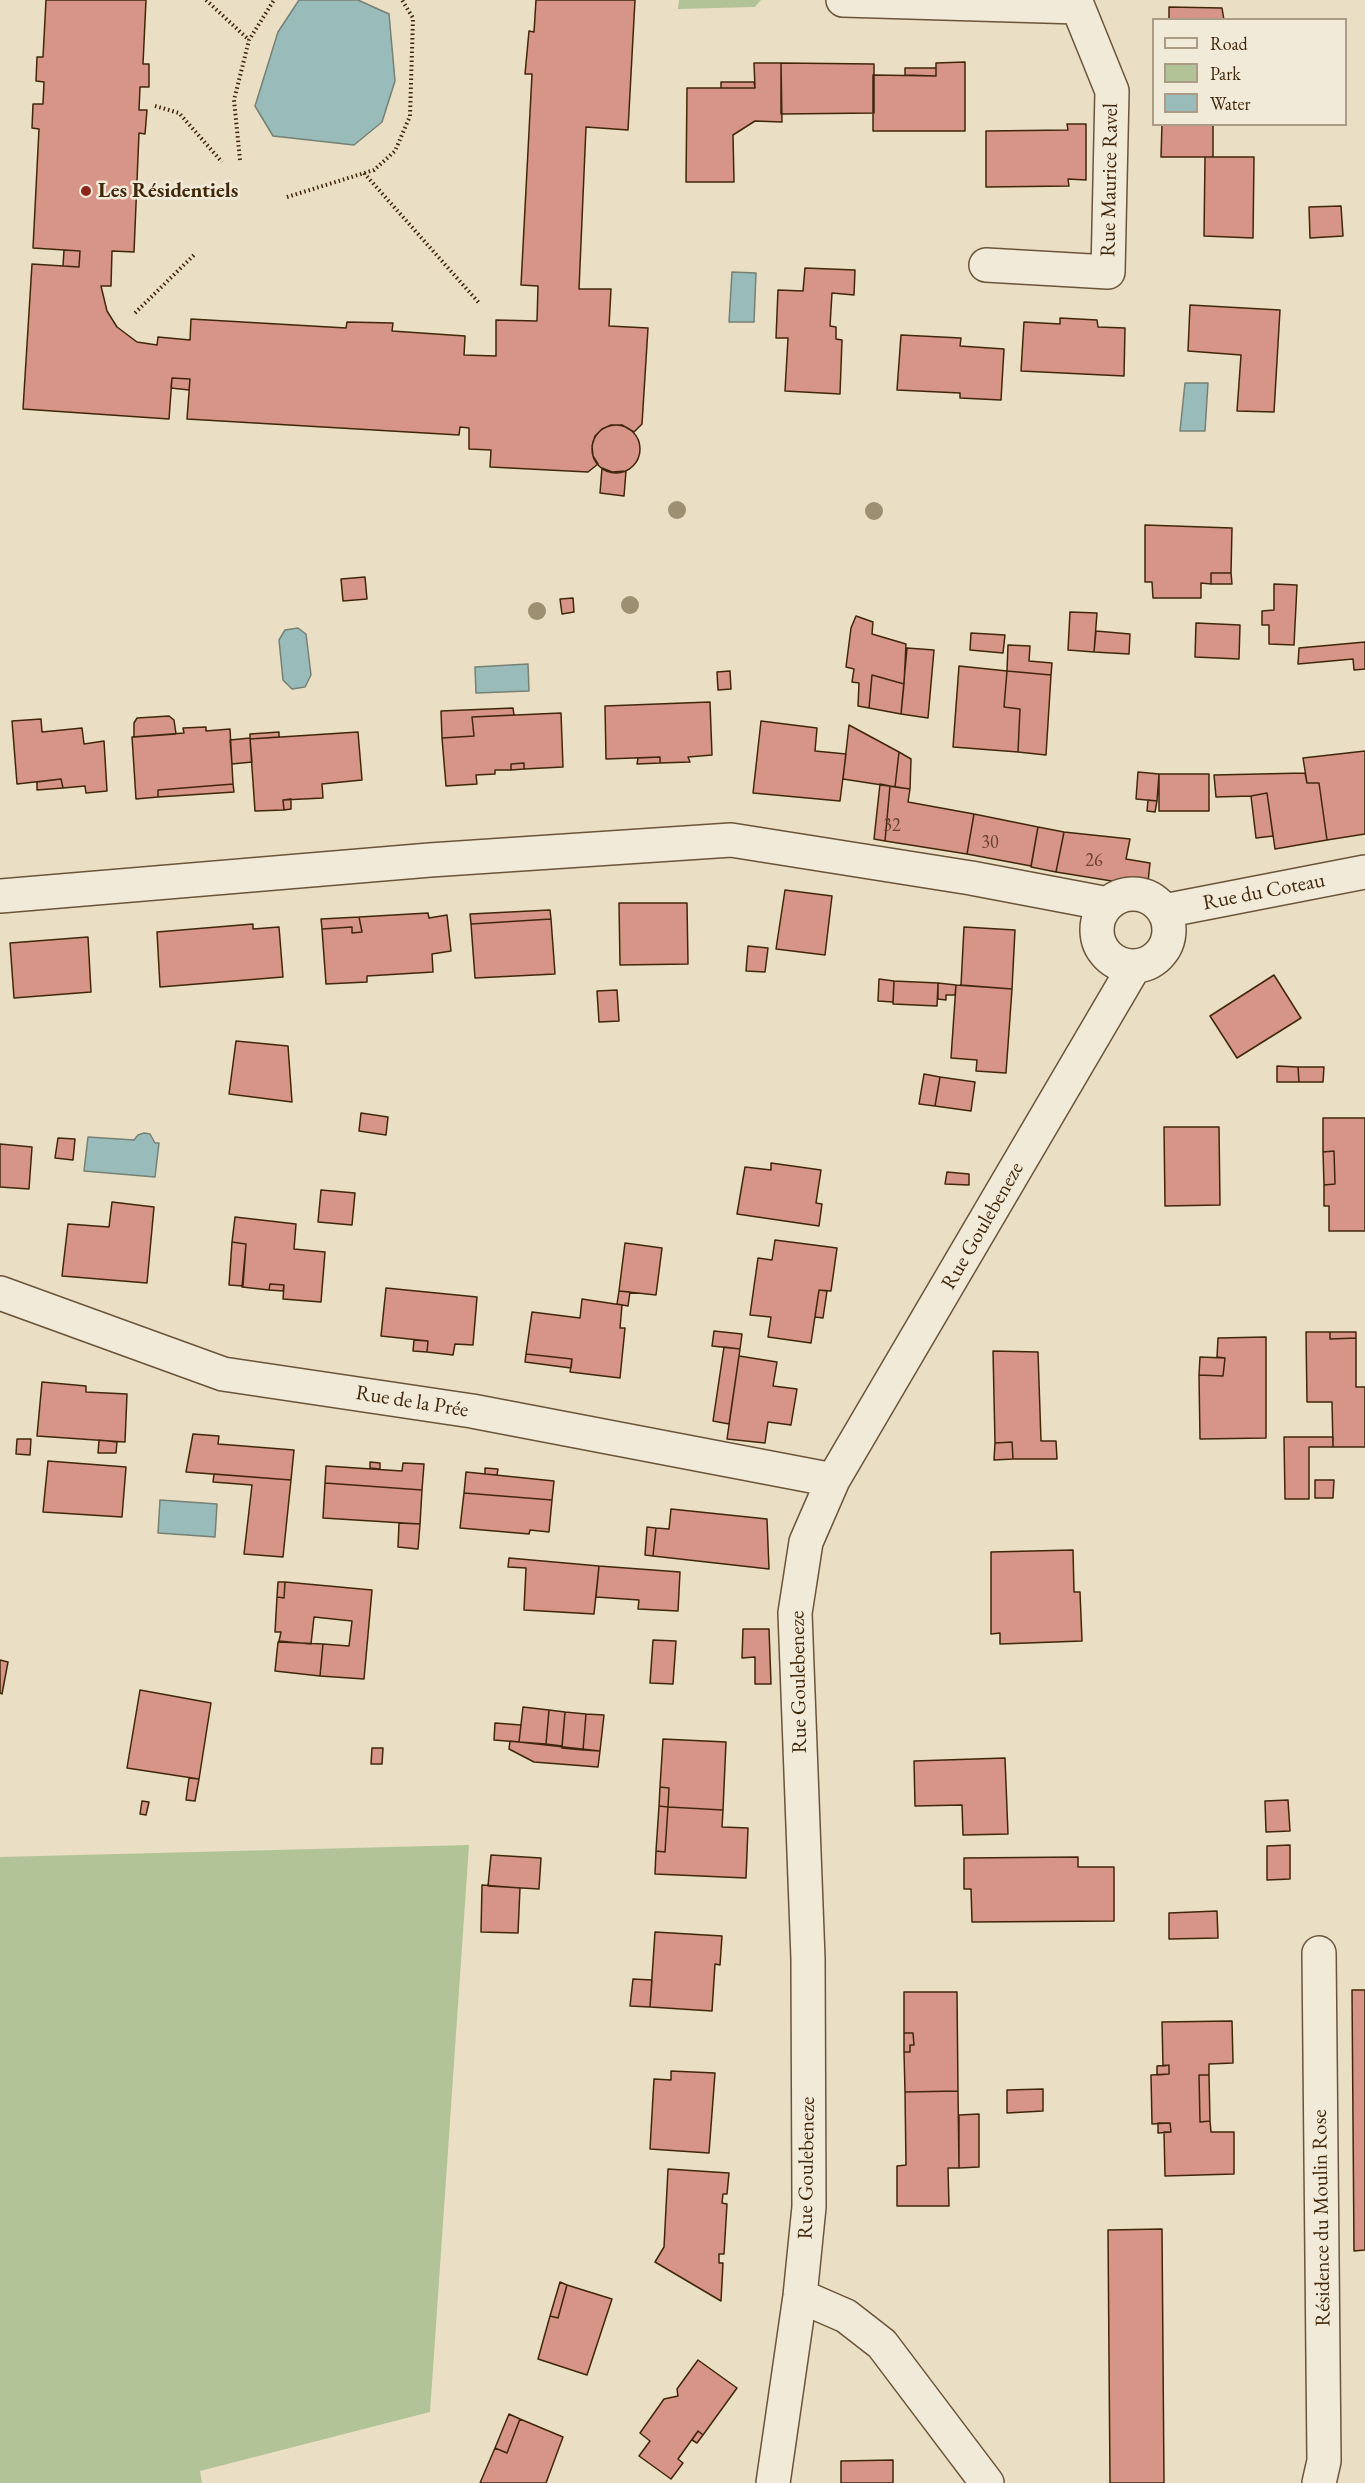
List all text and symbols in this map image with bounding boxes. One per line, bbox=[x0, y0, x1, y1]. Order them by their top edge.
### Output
legend bbox=[1152, 18, 1347, 126]
text: Road bbox=[1210, 32, 1248, 55]
text: Park bbox=[1210, 62, 1241, 85]
text: Water bbox=[1210, 92, 1251, 115]
street label: Rue Maurice Ravel bbox=[1096, 103, 1124, 257]
place label: Les Résidentiels bbox=[98, 178, 238, 204]
marker: Les Résidentiels bbox=[79, 184, 93, 198]
house number: 32 bbox=[883, 815, 901, 837]
house number: 30 bbox=[981, 832, 999, 854]
house number: 26 bbox=[1085, 850, 1103, 872]
street label: Rue du Coteau bbox=[1201, 868, 1327, 916]
street label: Rue Goulebeneze bbox=[936, 1158, 1030, 1294]
street label: Rue de la Prée bbox=[354, 1381, 470, 1423]
street label: Rue Goulebeneze bbox=[785, 1610, 813, 1754]
street label: Rue Goulebeneze bbox=[793, 2096, 821, 2240]
street label: Résidence du Moulin Rose bbox=[1308, 2109, 1336, 2327]

